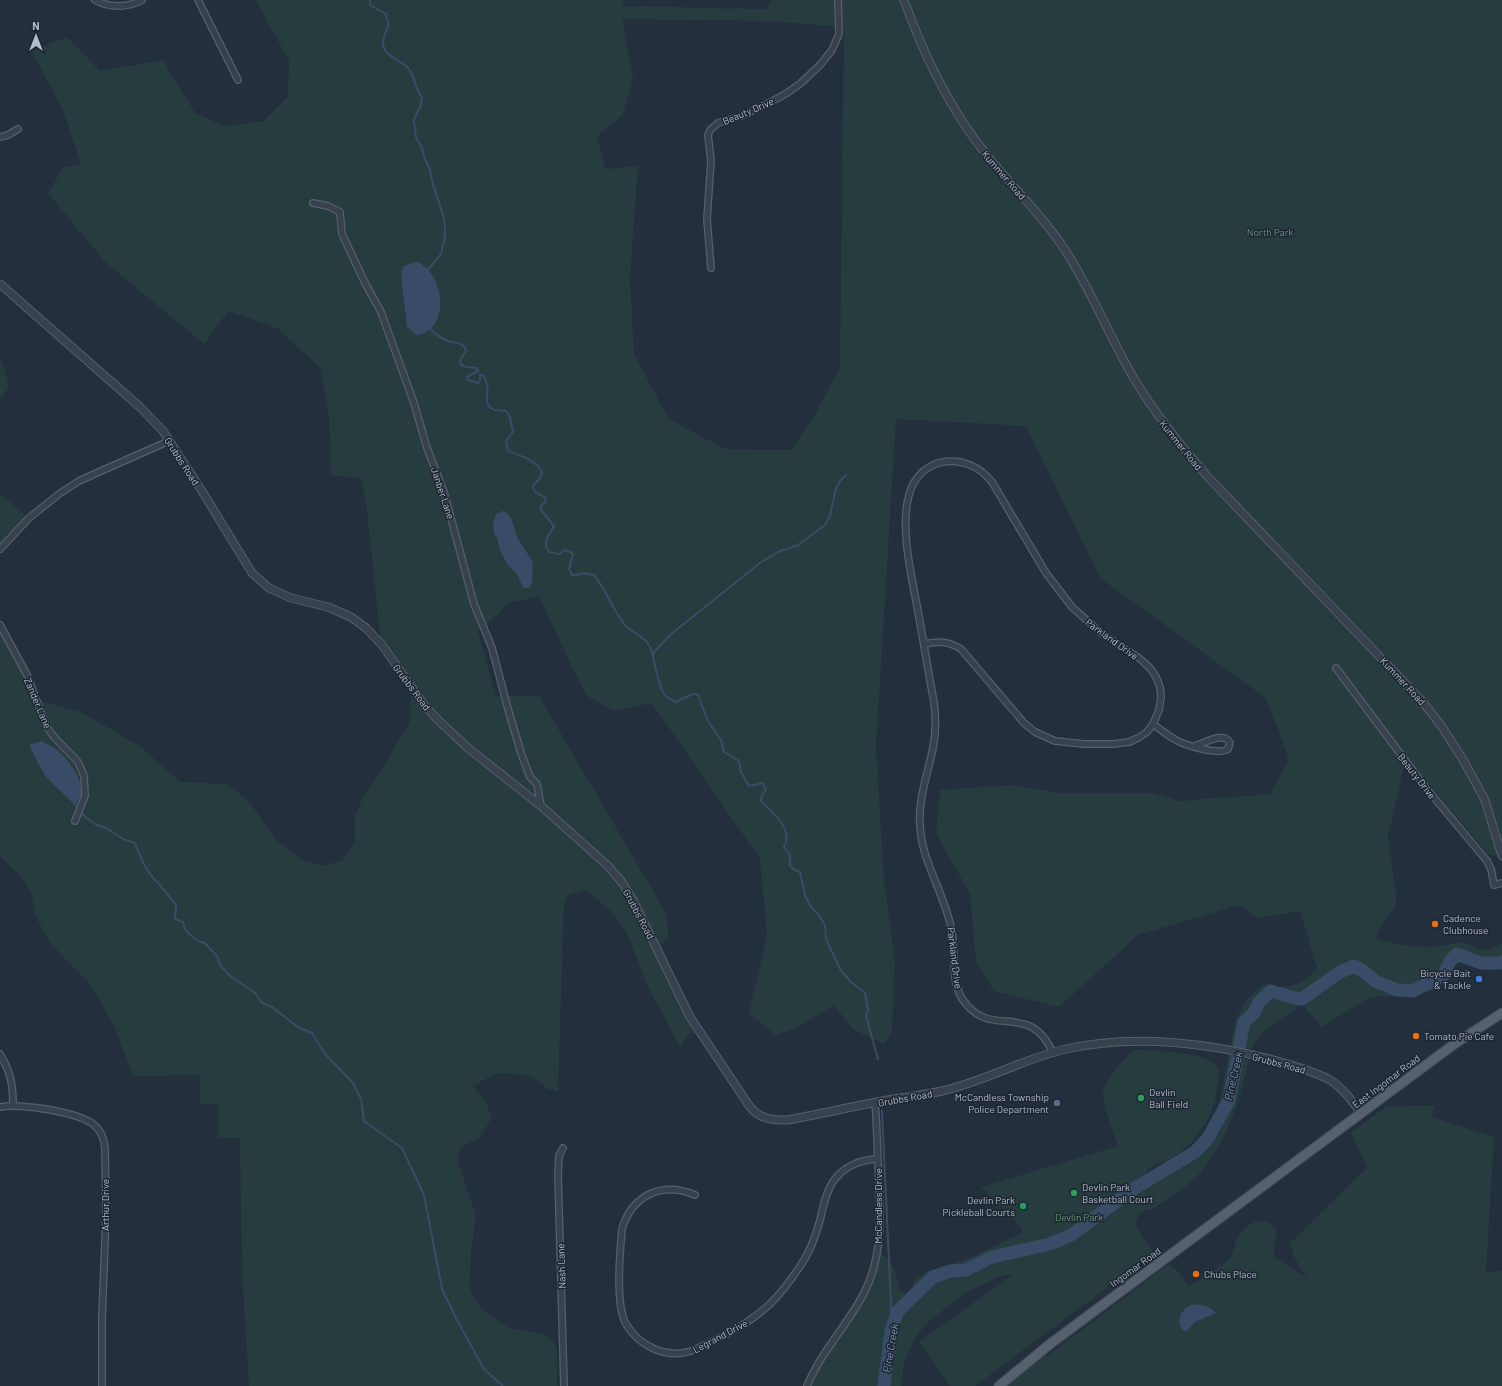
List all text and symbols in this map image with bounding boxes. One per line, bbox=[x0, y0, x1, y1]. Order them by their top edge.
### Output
north arrow bbox=[16, 16, 56, 56]
text: N bbox=[32, 19, 40, 32]
street label: Beauty Drive bbox=[721, 95, 775, 127]
street label: Kummer Road bbox=[979, 148, 1029, 202]
park label: North Park bbox=[1247, 226, 1293, 238]
street label: Kummer Road bbox=[1157, 418, 1205, 472]
street label: Grubbs Road bbox=[162, 435, 202, 487]
street label: Janber Lane bbox=[429, 465, 457, 521]
street label: Parkland Drive bbox=[1083, 616, 1141, 662]
street label: Kummer Road bbox=[1378, 655, 1428, 707]
street label: Grubbs Road bbox=[391, 661, 433, 713]
street label: Zander Lane bbox=[22, 676, 54, 730]
street label: Beauty Drive bbox=[1395, 751, 1439, 801]
street label: Grubbs Road bbox=[621, 887, 657, 941]
place label: Cadence Clubhouse bbox=[1443, 912, 1488, 936]
marker: Cadence Clubhouse bbox=[1430, 919, 1440, 929]
street label: Parkland Drive bbox=[945, 926, 965, 990]
place label: Bicycle Bait & Tackle bbox=[1420, 967, 1471, 991]
marker: Bicycle Bait & Tackle bbox=[1474, 974, 1484, 984]
place label: Tomato Pie Cafe bbox=[1424, 1030, 1494, 1042]
marker: Tomato Pie Cafe bbox=[1411, 1031, 1421, 1041]
water label: Pine Creek bbox=[1221, 1050, 1245, 1102]
street label: Grubbs Road bbox=[1251, 1050, 1307, 1076]
street label: East Ingomar Road bbox=[1350, 1052, 1422, 1110]
place label: Devlin Ball Field bbox=[1149, 1086, 1188, 1110]
street label: Grubbs Road bbox=[877, 1087, 933, 1109]
place label: McCandless Township Police Department bbox=[955, 1091, 1049, 1115]
marker: Devlin Ball Field bbox=[1136, 1093, 1146, 1103]
marker: McCandless Township Police Department bbox=[1052, 1098, 1062, 1108]
street label: McCandless Drive bbox=[872, 1168, 884, 1244]
street label: Arthur Drive bbox=[99, 1179, 111, 1231]
place label: Devlin Park Basketball Court bbox=[1082, 1181, 1154, 1205]
marker: Devlin Park Basketball Court bbox=[1069, 1188, 1079, 1198]
place label: Devlin Park Pickleball Courts bbox=[942, 1194, 1015, 1218]
marker: Devlin Park Pickleball Courts bbox=[1018, 1201, 1028, 1211]
park label: Devlin Park bbox=[1055, 1211, 1103, 1223]
street label: Nash Lane bbox=[554, 1243, 568, 1289]
street label: Ingomar Road bbox=[1107, 1245, 1163, 1289]
place label: Chubs Place bbox=[1204, 1268, 1257, 1280]
marker: Chubs Place bbox=[1191, 1269, 1201, 1279]
street label: Legrand Drive bbox=[691, 1317, 749, 1355]
water label: Pine Creek bbox=[879, 1322, 901, 1374]

